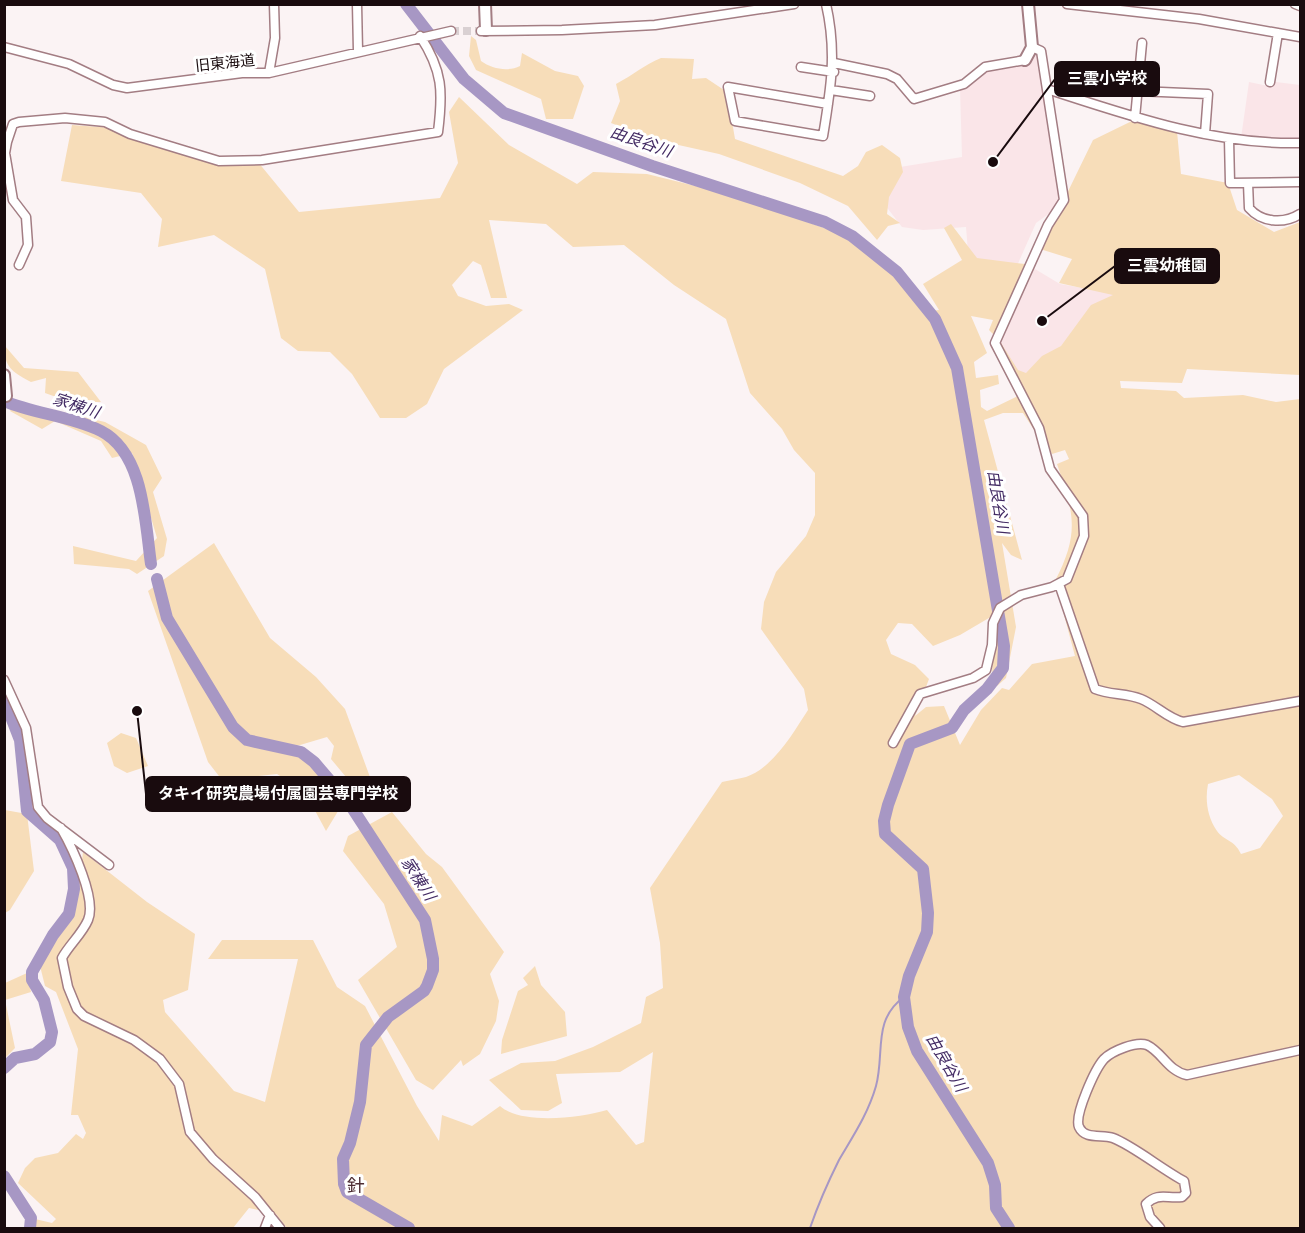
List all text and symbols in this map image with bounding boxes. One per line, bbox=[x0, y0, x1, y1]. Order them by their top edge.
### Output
street label: 旧東海道 bbox=[194, 50, 256, 76]
callout: 三雲小学校 bbox=[1055, 62, 1159, 96]
text: 三雲小学校 bbox=[1067, 68, 1147, 90]
water label: 由良谷川 bbox=[607, 121, 677, 163]
callout: 三雲幼稚園 bbox=[1115, 249, 1219, 283]
text: 三雲幼稚園 bbox=[1127, 255, 1207, 277]
water label: 家棟川 bbox=[50, 388, 104, 424]
water label: 由良谷川 bbox=[982, 469, 1014, 537]
callout: タキイ研究農場付属園芸専門学校 bbox=[146, 777, 410, 811]
text: タキイ研究農場付属園芸専門学校 bbox=[158, 783, 398, 805]
water label: 家棟川 bbox=[396, 853, 441, 907]
water label: 由良谷川 bbox=[920, 1030, 973, 1098]
district label: 針 bbox=[347, 1174, 365, 1198]

